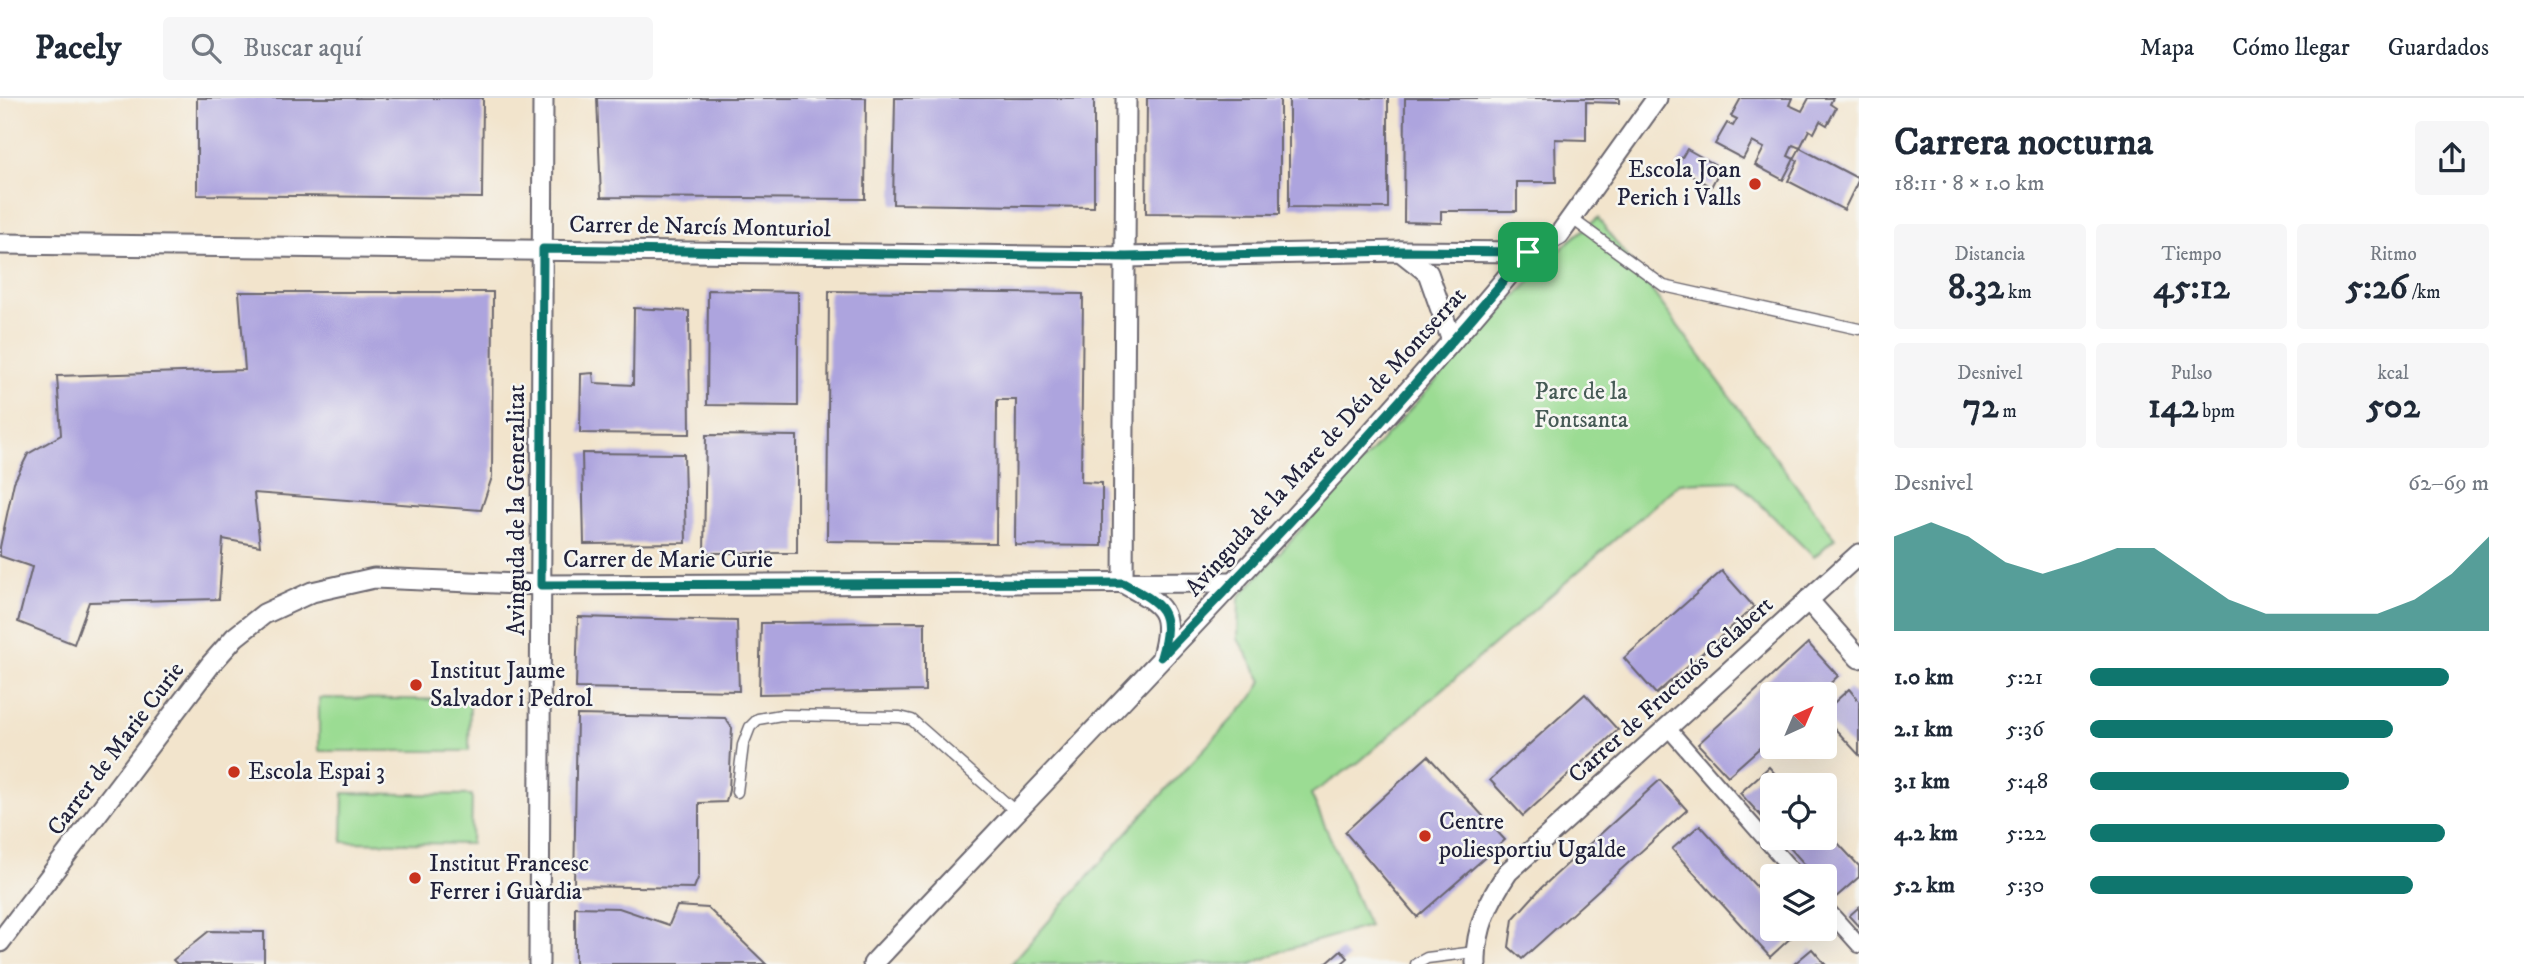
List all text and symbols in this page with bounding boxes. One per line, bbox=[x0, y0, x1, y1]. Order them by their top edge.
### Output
search box bbox=[163, 17, 653, 80]
text: Pacely bbox=[35, 28, 121, 69]
icon: search bbox=[187, 29, 225, 67]
text: Buscar aquí bbox=[243, 32, 362, 65]
text: Mapa bbox=[2140, 33, 2194, 63]
text: Cómo llegar bbox=[2232, 33, 2350, 63]
text: Guardados bbox=[2388, 33, 2489, 63]
text: Carrera nocturna bbox=[1894, 119, 2153, 167]
button: share bbox=[2415, 121, 2489, 195]
place label: Escola Joan Perich i Valls bbox=[1617, 155, 1741, 213]
text: 18:11 · 8 × 1.0 km bbox=[1894, 169, 2044, 198]
marker: Escola Joan Perich i Valls bbox=[1747, 176, 1763, 192]
street label: Carrer de Narcís Monturiol bbox=[569, 210, 832, 244]
pin bbox=[1498, 222, 1558, 282]
icon: arrive bbox=[1509, 233, 1547, 271]
text: Distancia bbox=[1955, 243, 2025, 266]
text: Tiempo bbox=[2161, 243, 2222, 266]
text: Ritmo bbox=[2370, 243, 2417, 266]
text: 8.32 bbox=[1948, 266, 2004, 310]
text: 45:12 bbox=[2153, 266, 2230, 310]
text: 5:26 bbox=[2346, 266, 2408, 310]
street label: Avinguda de la Mare de Déu de Montserrat bbox=[1179, 281, 1473, 603]
text: km bbox=[2004, 281, 2032, 304]
text: /km bbox=[2408, 281, 2441, 304]
text: Desnivel bbox=[1957, 362, 2022, 385]
text: Pulso bbox=[2171, 362, 2212, 385]
text: kcal bbox=[2378, 362, 2409, 385]
park label: Parc de la Fontsanta bbox=[1534, 377, 1629, 435]
street label: Avinguda de la Generalitat bbox=[502, 384, 532, 636]
text: 72 bbox=[1963, 385, 1998, 429]
text: 142 bbox=[2148, 385, 2198, 429]
text: 502 bbox=[2366, 385, 2420, 429]
text: m bbox=[1998, 400, 2017, 423]
text: bpm bbox=[2198, 400, 2235, 423]
text: Desnivel bbox=[1894, 469, 1973, 498]
text: 62–69 m bbox=[2408, 469, 2489, 498]
street label: Carrer de Marie Curie bbox=[563, 545, 773, 575]
street label: Carrer de Fructuós Gelabert bbox=[1562, 590, 1780, 790]
street label: Carrer de Marie Curie bbox=[41, 656, 191, 842]
place label: Institut Jaume Salvador i Pedrol bbox=[430, 656, 594, 714]
text: 1.0 km bbox=[1894, 663, 1954, 692]
text: 5:21 bbox=[2006, 663, 2043, 692]
marker: Institut Jaume Salvador i Pedrol bbox=[408, 677, 424, 693]
north arrow bbox=[1760, 682, 1838, 760]
map controls bbox=[1760, 682, 1837, 941]
text: 2.1 km bbox=[1894, 715, 1953, 744]
text: 5:36 bbox=[2006, 715, 2044, 744]
place label: Escola Espai 3 bbox=[248, 757, 385, 787]
marker: Escola Espai 3 bbox=[226, 764, 242, 780]
text: 3.1 km bbox=[1894, 767, 1950, 796]
text: 5:48 bbox=[2006, 767, 2048, 796]
button: locate bbox=[1760, 773, 1837, 850]
place label: Centre poliesportiu Ugalde bbox=[1438, 807, 1626, 865]
text: 4.2 km bbox=[1894, 819, 1958, 848]
text: 5:22 bbox=[2006, 819, 2046, 848]
marker: Centre poliesportiu Ugalde bbox=[1417, 828, 1433, 844]
place label: Institut Francesc Ferrer i Guàrdia bbox=[429, 849, 589, 907]
button: layers bbox=[1760, 864, 1837, 941]
marker: Institut Francesc Ferrer i Guàrdia bbox=[407, 870, 423, 886]
text: 5.2 km bbox=[1894, 871, 1955, 900]
text: 5:30 bbox=[2006, 871, 2044, 900]

